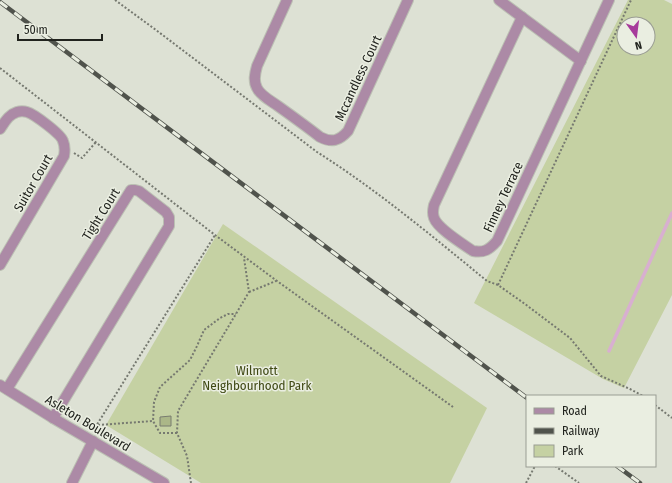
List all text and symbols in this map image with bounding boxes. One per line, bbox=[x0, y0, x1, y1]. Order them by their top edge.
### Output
scale bar bbox=[18, 16, 102, 42]
north arrow bbox=[616, 16, 656, 56]
text: 50 m bbox=[24, 23, 48, 37]
street label: Mccandless Court bbox=[332, 32, 385, 123]
text: N bbox=[634, 38, 643, 52]
street label: Suitor Court bbox=[11, 151, 56, 214]
street label: Finney Terrace bbox=[480, 159, 526, 235]
street label: Tight Court bbox=[79, 185, 123, 243]
park label: Wilmott Neighbourhood Park bbox=[202, 363, 313, 393]
street label: Asleton Boulevard bbox=[43, 392, 133, 454]
legend bbox=[526, 395, 656, 467]
text: Road bbox=[562, 404, 587, 418]
text: Railway bbox=[562, 424, 600, 438]
text: Park bbox=[562, 444, 584, 458]

